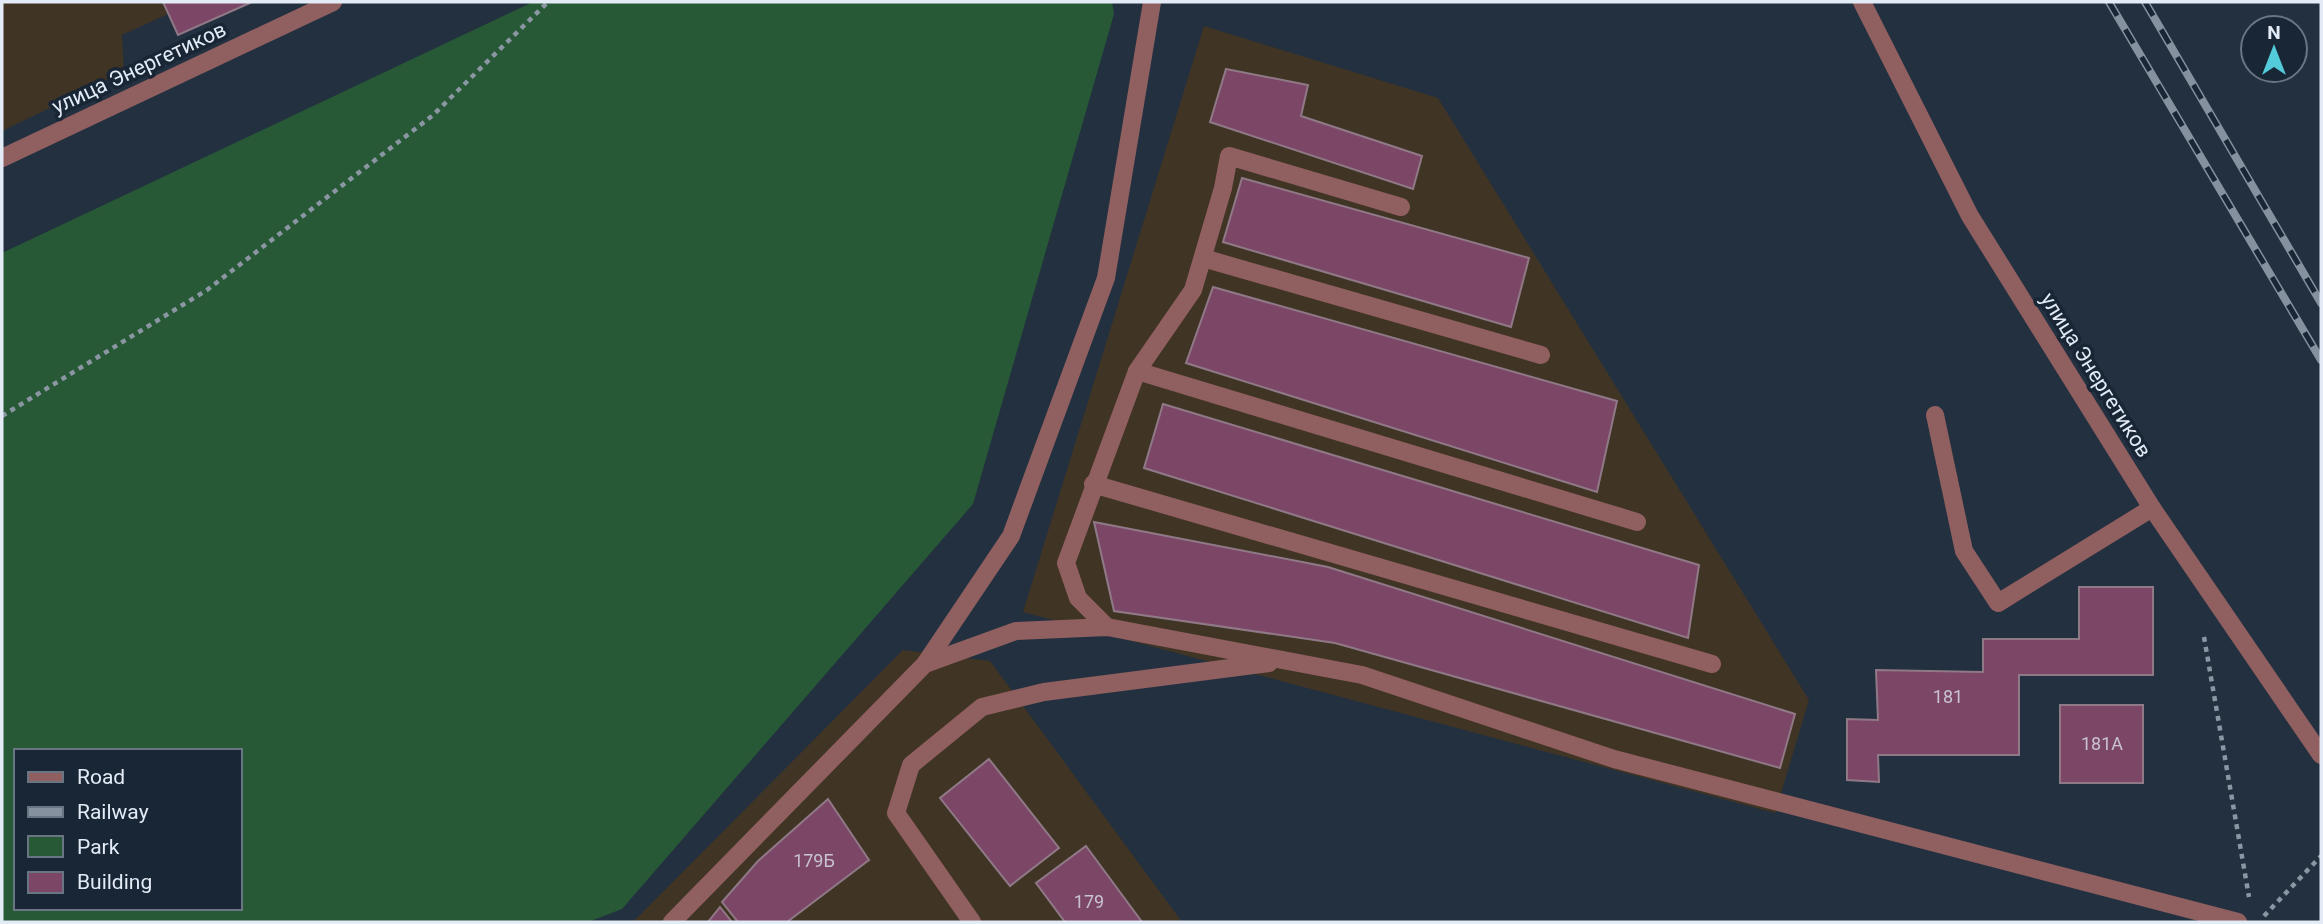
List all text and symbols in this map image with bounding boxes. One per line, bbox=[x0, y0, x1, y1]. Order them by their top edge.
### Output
north arrow bbox=[2239, 14, 2309, 84]
street label: улица Энергетиков bbox=[48, 17, 230, 119]
text: N bbox=[2267, 21, 2281, 44]
street label: улица Энергетиков bbox=[2036, 288, 2156, 462]
house number: 181 bbox=[1933, 686, 1963, 707]
house number: 181А bbox=[2081, 733, 2123, 754]
legend bbox=[14, 749, 242, 910]
text: Road bbox=[77, 765, 125, 789]
text: Railway bbox=[77, 800, 149, 824]
text: Park bbox=[77, 835, 120, 859]
house number: 179Б bbox=[793, 850, 835, 871]
text: Building bbox=[77, 870, 152, 894]
house number: 179 bbox=[1074, 891, 1104, 912]

